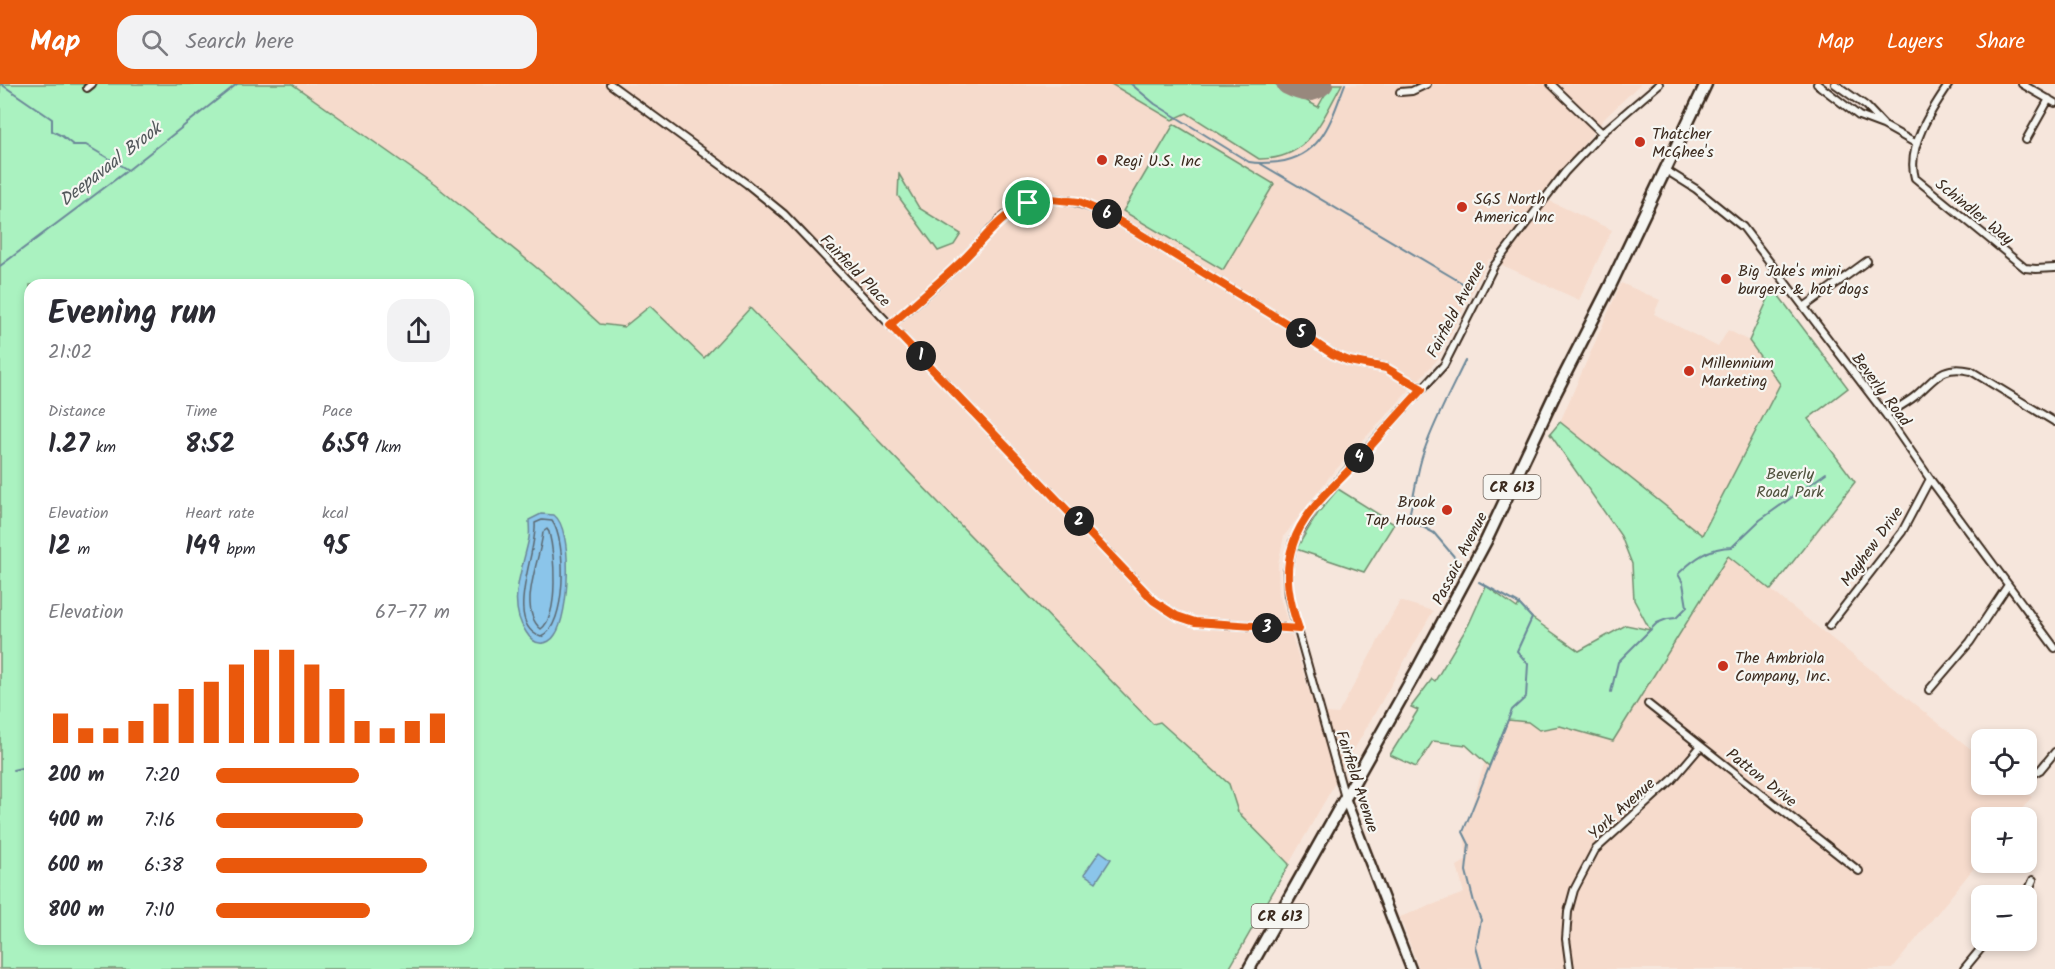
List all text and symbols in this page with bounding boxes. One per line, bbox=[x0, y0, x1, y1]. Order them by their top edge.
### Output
search box bbox=[117, 15, 537, 69]
text: Map bbox=[30, 20, 81, 65]
text: Search here bbox=[186, 25, 294, 60]
icon: search bbox=[138, 26, 171, 59]
text: Map bbox=[1817, 26, 1854, 59]
text: Layers bbox=[1887, 26, 1943, 59]
text: Share bbox=[1976, 26, 2025, 59]
water label: Deepavaal Brook bbox=[53, 114, 170, 215]
place label: Thatcher McGhee's bbox=[1652, 122, 1714, 165]
marker: Thatcher McGhee's bbox=[1633, 135, 1647, 149]
place label: Regi U.S. Inc bbox=[1114, 149, 1201, 174]
marker: Regi U.S. Inc bbox=[1095, 153, 1109, 167]
street label: Schindler Way bbox=[1929, 173, 2019, 252]
pin bbox=[1002, 177, 1053, 228]
icon: arrive bbox=[1011, 186, 1044, 219]
place label: SGS North America Inc bbox=[1474, 187, 1554, 230]
pin: 6 bbox=[1092, 199, 1122, 229]
marker: SGS North America Inc bbox=[1455, 200, 1469, 214]
text: 6 bbox=[1103, 201, 1111, 226]
street label: Fairfield Place bbox=[813, 229, 896, 313]
street label: Fairfield Avenue bbox=[1420, 257, 1492, 362]
place label: Big Jake's mini burgers & hot dogs bbox=[1738, 259, 1869, 302]
marker: Big Jake's mini burgers & hot dogs bbox=[1719, 272, 1733, 286]
text: Evening run bbox=[48, 288, 216, 341]
button: share bbox=[387, 299, 450, 362]
pin: 5 bbox=[1286, 318, 1316, 348]
text: 5 bbox=[1297, 320, 1305, 345]
text: 21:02 bbox=[48, 337, 92, 369]
pin: 1 bbox=[906, 341, 936, 371]
text: 1 bbox=[919, 343, 923, 368]
street label: Beverly Road bbox=[1845, 348, 1917, 433]
place label: Millennium Marketing bbox=[1701, 351, 1774, 394]
marker: Millennium Marketing bbox=[1682, 364, 1696, 378]
text: Distance bbox=[48, 399, 106, 424]
text: Time bbox=[185, 399, 217, 424]
text: Pace bbox=[322, 399, 353, 424]
text: 1.27 bbox=[48, 424, 89, 466]
text: 8:52 bbox=[185, 424, 235, 466]
text: 6:59 bbox=[322, 424, 369, 466]
text: km bbox=[89, 435, 116, 460]
text: /km bbox=[369, 435, 401, 460]
pin: 4 bbox=[1344, 443, 1374, 473]
text: 4 bbox=[1355, 445, 1363, 470]
park label: Beverly Road Park bbox=[1756, 462, 1824, 505]
road number: CR 613 bbox=[1484, 475, 1540, 499]
place label: Brook Tap House bbox=[1365, 490, 1435, 533]
text: Elevation bbox=[48, 501, 109, 526]
text: Heart rate bbox=[185, 501, 255, 526]
text: kcal bbox=[322, 501, 348, 526]
street label: Mayhew Drive bbox=[1834, 502, 1910, 592]
marker: Brook Tap House bbox=[1440, 503, 1454, 517]
pin: 2 bbox=[1064, 506, 1094, 536]
text: 2 bbox=[1074, 508, 1084, 533]
street label: Passaic Avenue bbox=[1426, 508, 1495, 610]
text: 12 bbox=[48, 526, 71, 568]
text: 149 bbox=[185, 526, 220, 568]
text: 95 bbox=[322, 526, 348, 568]
text: m bbox=[71, 537, 90, 562]
text: bpm bbox=[220, 537, 255, 562]
text: Elevation bbox=[48, 597, 124, 629]
text: 67–77 m bbox=[375, 597, 450, 629]
pin: 3 bbox=[1252, 613, 1282, 643]
text: 3 bbox=[1263, 615, 1271, 640]
place label: The Ambriola Company, Inc. bbox=[1735, 646, 1830, 689]
marker: The Ambriola Company, Inc. bbox=[1716, 659, 1730, 673]
street label: Fairfield Avenue bbox=[1328, 727, 1385, 836]
map controls bbox=[1971, 729, 2037, 951]
button: locate bbox=[1971, 729, 2037, 795]
street label: Patton Drive bbox=[1720, 742, 1802, 814]
text: 200 m bbox=[48, 760, 104, 792]
text: 7:20 bbox=[144, 760, 180, 792]
street label: York Avenue bbox=[1583, 772, 1661, 846]
text: 400 m bbox=[48, 805, 104, 837]
text: 7:16 bbox=[144, 805, 176, 837]
button: + bbox=[1971, 807, 2037, 873]
text: 600 m bbox=[48, 850, 103, 882]
text: 6:38 bbox=[144, 850, 184, 882]
button: − bbox=[1971, 885, 2037, 951]
text: 800 m bbox=[48, 895, 104, 927]
text: 7:10 bbox=[144, 895, 174, 927]
road number: CR 613 bbox=[1252, 904, 1308, 928]

